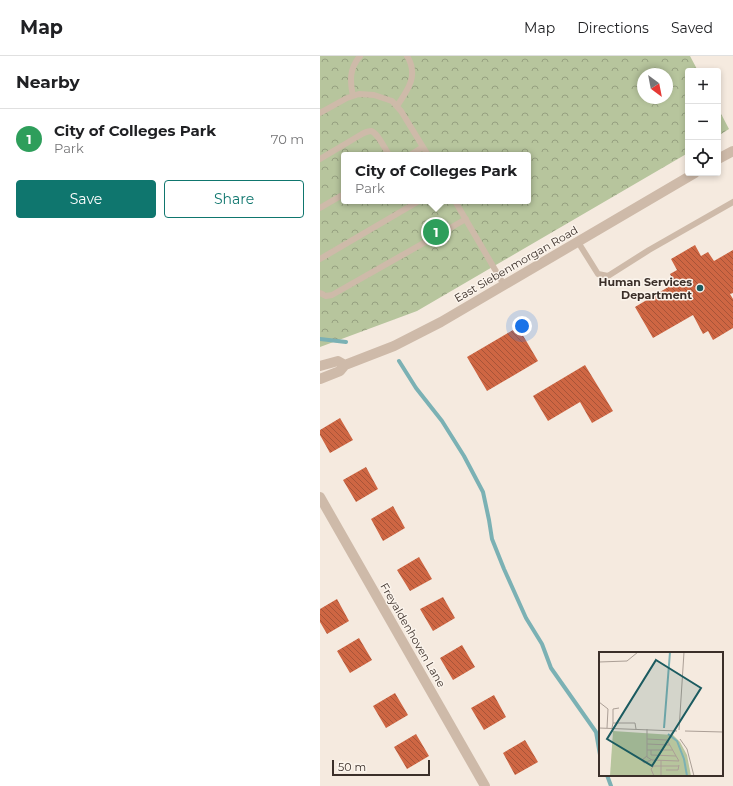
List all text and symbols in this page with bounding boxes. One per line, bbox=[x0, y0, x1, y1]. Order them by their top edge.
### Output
text: Map bbox=[20, 16, 63, 39]
text: Map bbox=[524, 19, 555, 37]
text: Directions bbox=[577, 19, 649, 37]
text: Saved bbox=[671, 19, 713, 37]
north arrow bbox=[637, 68, 673, 104]
map controls bbox=[685, 68, 721, 176]
button: + bbox=[685, 68, 721, 104]
text: Nearby bbox=[16, 72, 80, 92]
button: − bbox=[685, 104, 721, 140]
text: City of Colleges Park bbox=[54, 121, 216, 140]
text: 1 bbox=[26, 131, 32, 147]
text: 70 m bbox=[271, 131, 304, 147]
text: Park bbox=[54, 140, 84, 156]
button: locate bbox=[685, 140, 721, 176]
popup bbox=[341, 152, 531, 204]
text: City of Colleges Park bbox=[355, 161, 517, 180]
button: Save bbox=[16, 180, 156, 218]
button: Share bbox=[164, 180, 304, 218]
text: Park bbox=[355, 180, 385, 196]
pin: 1 bbox=[423, 217, 449, 247]
street label: East Siebenmorgan Road bbox=[452, 223, 580, 305]
place label: Human Services Department bbox=[599, 275, 692, 302]
marker: Human Services Department bbox=[695, 283, 705, 293]
your location bbox=[512, 316, 532, 336]
street label: Freyaldenhoven Lane bbox=[377, 580, 449, 690]
inset map bbox=[599, 652, 723, 776]
scale bar bbox=[332, 758, 430, 777]
text: 50 m bbox=[338, 760, 366, 774]

